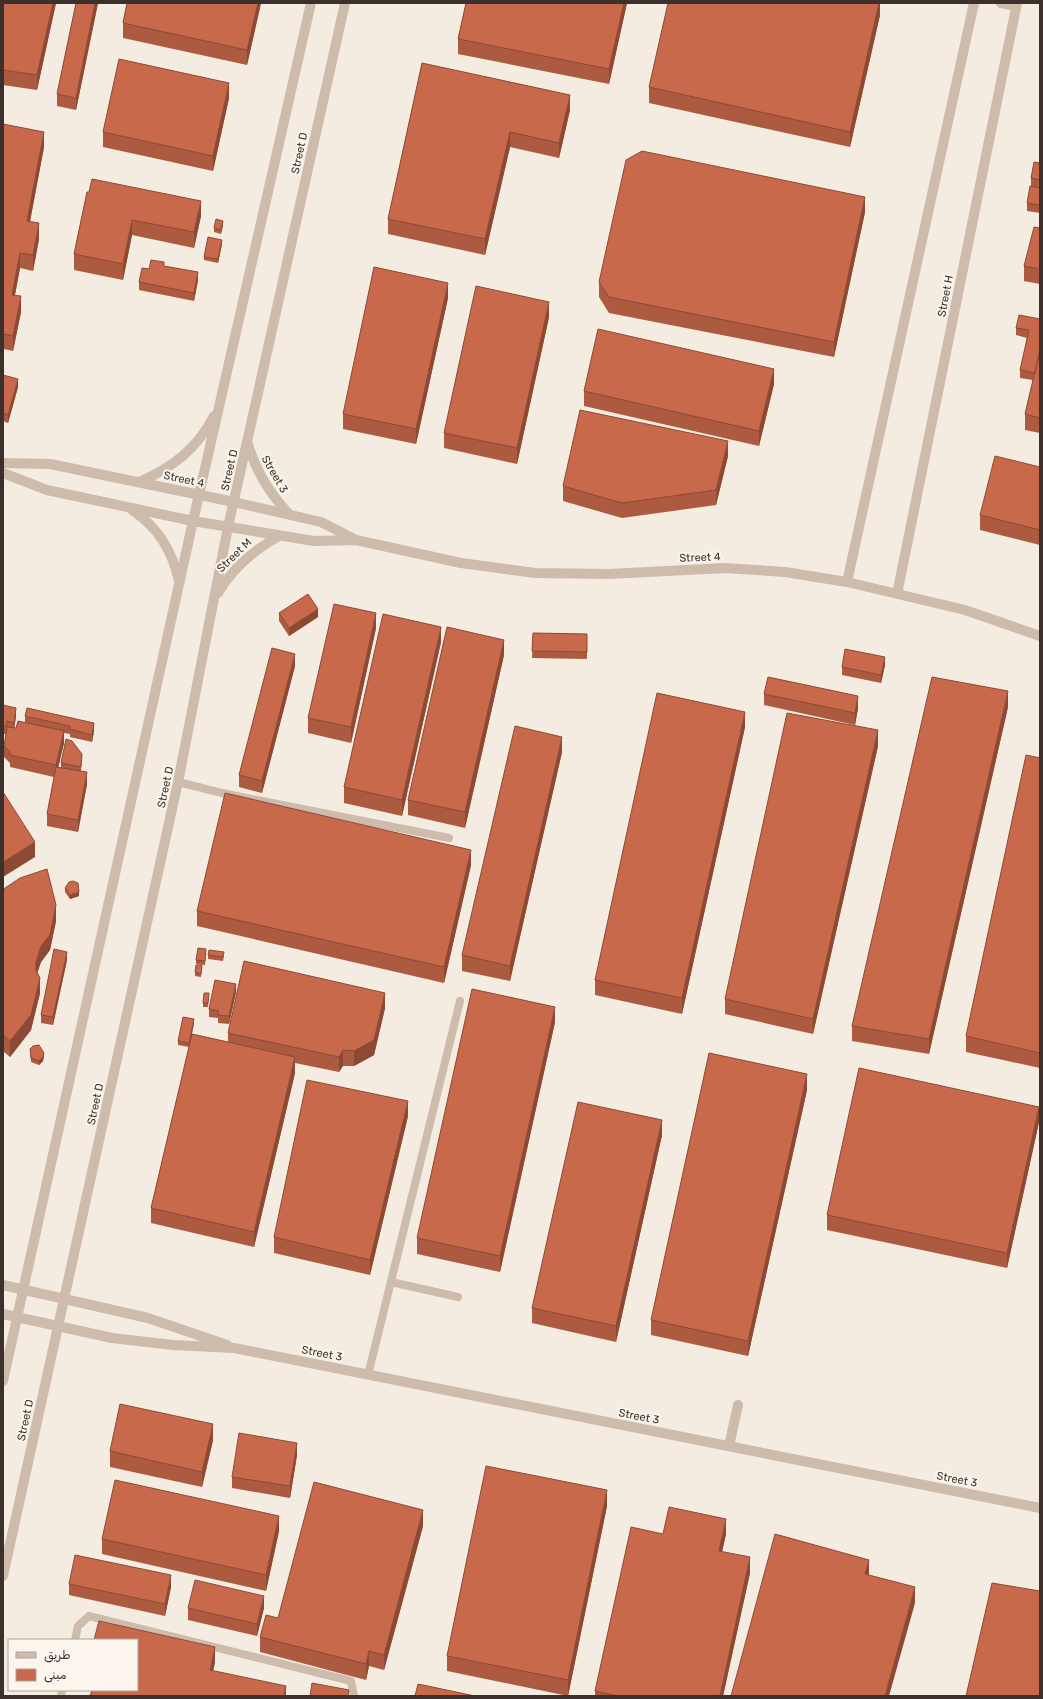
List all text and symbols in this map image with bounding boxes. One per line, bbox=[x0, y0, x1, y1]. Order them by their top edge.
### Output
street label: Street D bbox=[289, 131, 310, 175]
street label: Street H bbox=[935, 274, 956, 318]
street label: Street D bbox=[218, 448, 241, 492]
street label: Street 3 bbox=[259, 453, 291, 496]
street label: Street 4 bbox=[162, 469, 206, 490]
street label: Street M bbox=[214, 536, 254, 575]
street label: Street 4 bbox=[679, 550, 721, 565]
street label: Street D bbox=[155, 765, 176, 809]
street label: Street D bbox=[85, 1082, 106, 1126]
street label: Street 3 bbox=[300, 1343, 344, 1364]
street label: Street D bbox=[15, 1398, 36, 1442]
street label: Street 3 bbox=[617, 1406, 661, 1427]
street label: Street 3 bbox=[935, 1469, 979, 1490]
legend bbox=[8, 1639, 138, 1691]
text: طريق bbox=[44, 1648, 70, 1663]
text: مبنى bbox=[44, 1668, 67, 1683]

